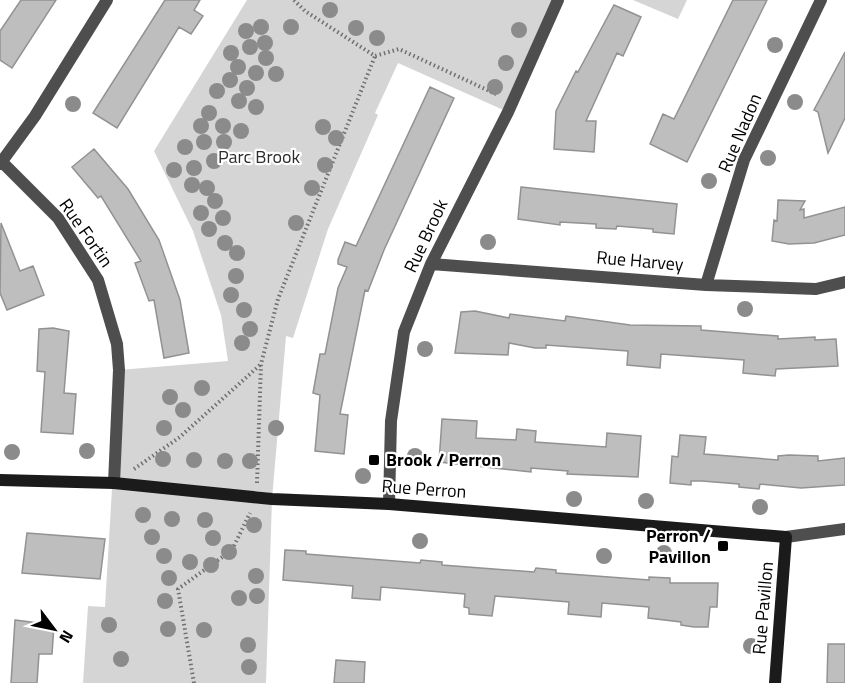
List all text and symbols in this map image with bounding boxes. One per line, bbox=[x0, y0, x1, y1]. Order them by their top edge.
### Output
street label: Rue Nadon bbox=[711, 89, 768, 177]
park label: Parc Brook bbox=[218, 143, 300, 170]
street label: Rue Fortin bbox=[53, 193, 120, 273]
street label: Rue Brook bbox=[397, 194, 455, 277]
street label: Rue Harvey bbox=[595, 243, 685, 278]
place label: Brook / Perron bbox=[386, 446, 501, 473]
marker: Brook / Perron bbox=[367, 453, 381, 467]
street label: Rue Perron bbox=[381, 472, 467, 505]
place label: Perron / Pavillon bbox=[646, 522, 711, 570]
marker: Perron / Pavillon bbox=[716, 539, 730, 553]
street label: Rue Pavillon bbox=[745, 560, 780, 656]
north arrow bbox=[24, 599, 84, 659]
text: N bbox=[54, 626, 80, 648]

